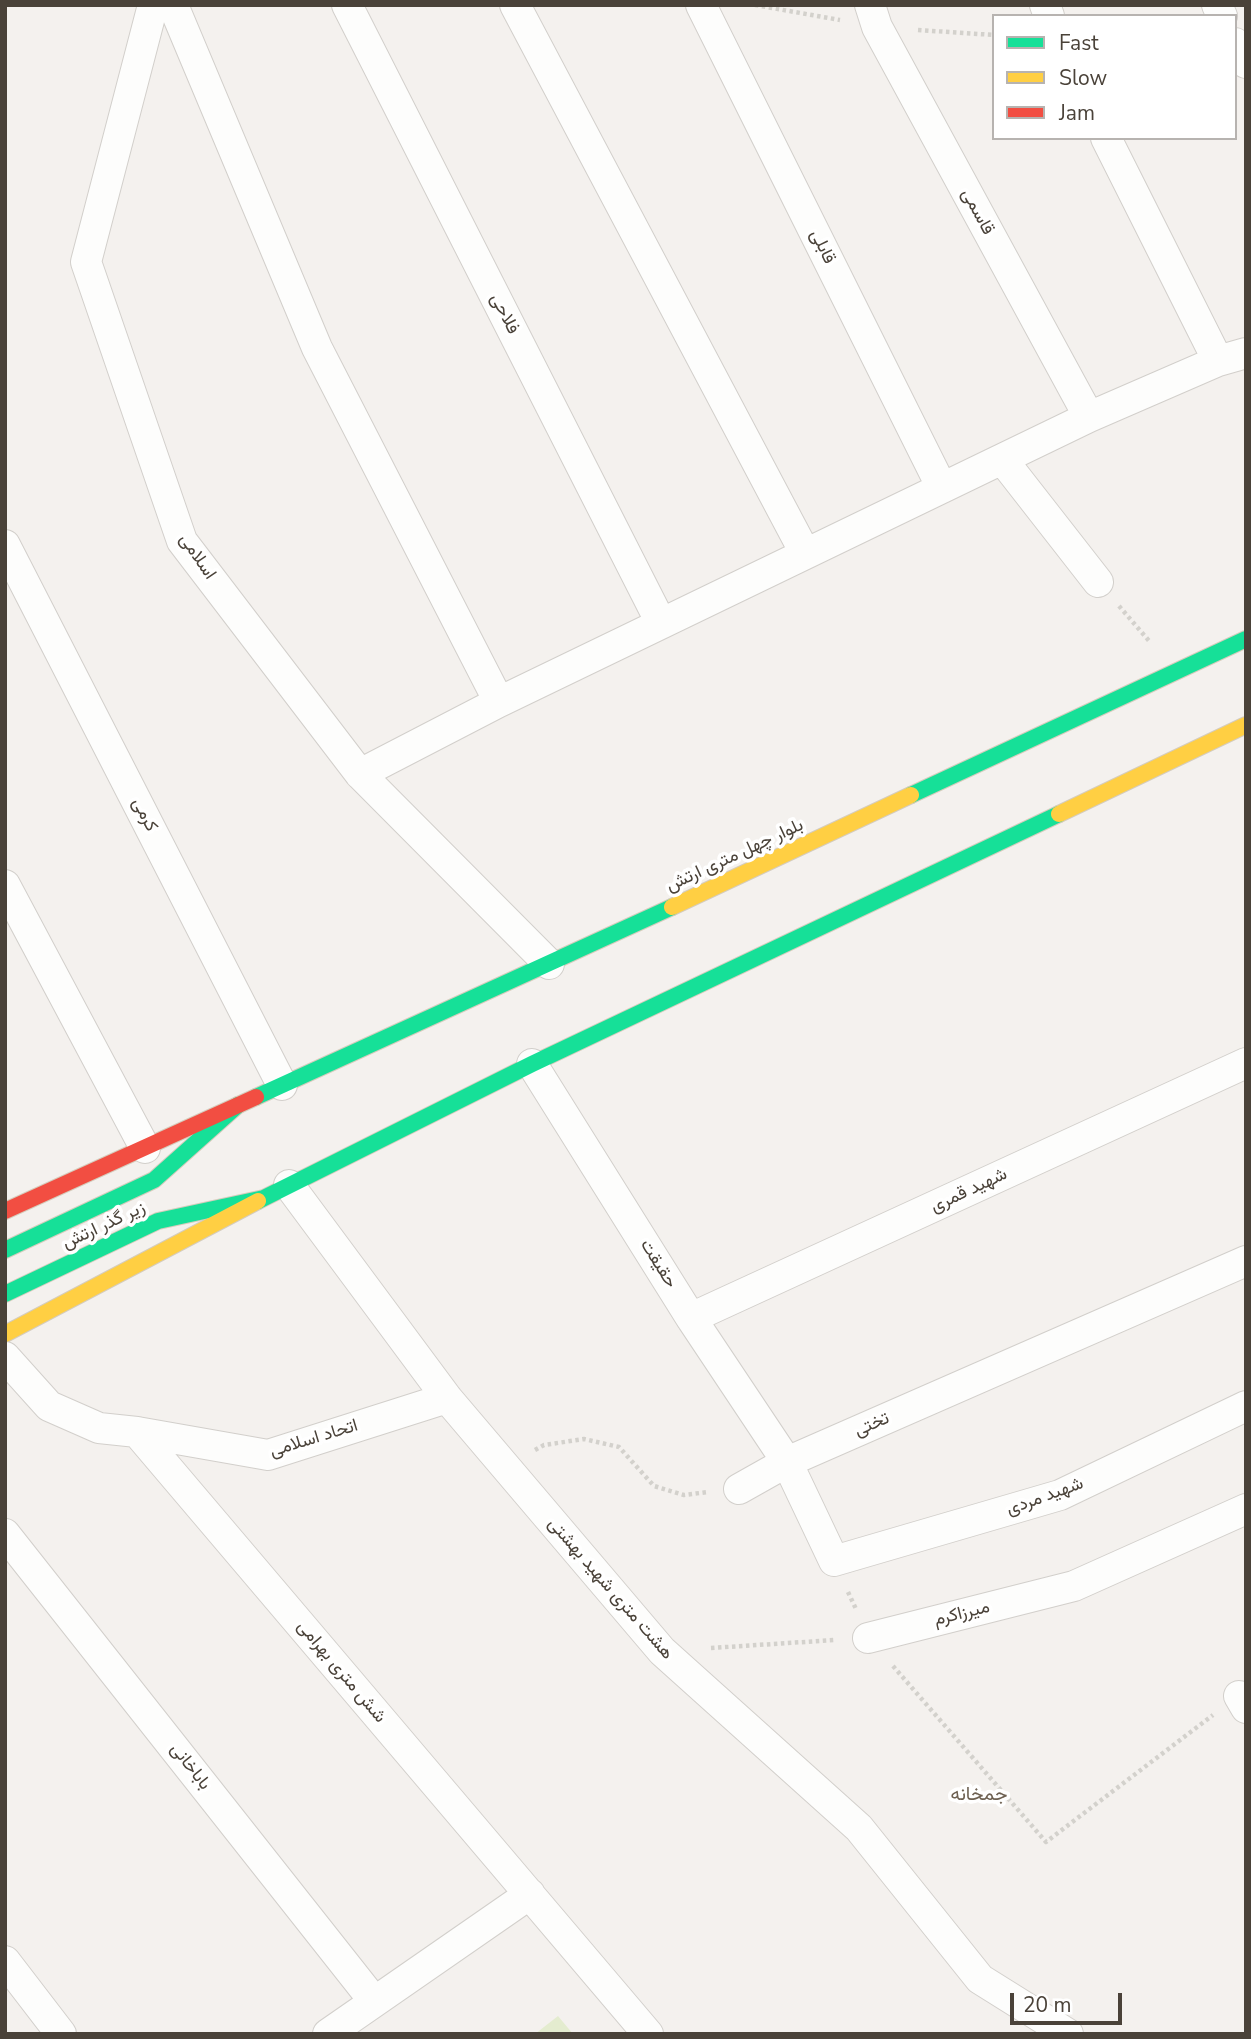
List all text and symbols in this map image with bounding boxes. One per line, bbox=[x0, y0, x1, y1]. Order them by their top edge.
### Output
legend bbox=[992, 14, 1237, 140]
text: Fast bbox=[1059, 29, 1099, 57]
text: Slow bbox=[1059, 64, 1107, 92]
text: Jam bbox=[1059, 99, 1095, 127]
street label: قاسمی bbox=[956, 185, 998, 239]
street label: قابلی bbox=[804, 226, 840, 268]
street label: فلاحی bbox=[485, 290, 523, 338]
street label: اسلامی bbox=[174, 530, 220, 584]
street label: کرمی bbox=[126, 794, 162, 836]
street label: بلوار چهل متری ارتش bbox=[663, 815, 807, 897]
street label: شهید قمری bbox=[927, 1164, 1011, 1218]
street label: زیر گذر ارتش bbox=[59, 1197, 149, 1255]
street label: حقیقت bbox=[635, 1236, 681, 1292]
street label: تختی bbox=[851, 1408, 893, 1442]
street label: اتحاد اسلامی bbox=[267, 1415, 361, 1463]
street label: شهید مردی bbox=[1004, 1473, 1086, 1521]
street label: هشت متری شهید بهشتی bbox=[543, 1514, 677, 1664]
street label: میرزاکرم bbox=[932, 1597, 992, 1631]
street label: شش متری بهرامی bbox=[292, 1616, 390, 1728]
street label: باباخانی bbox=[165, 1739, 215, 1795]
district label: جمخانه bbox=[951, 1784, 1007, 1806]
scale bar bbox=[1013, 1980, 1125, 2024]
text: 20 m bbox=[1023, 1991, 1072, 2019]

